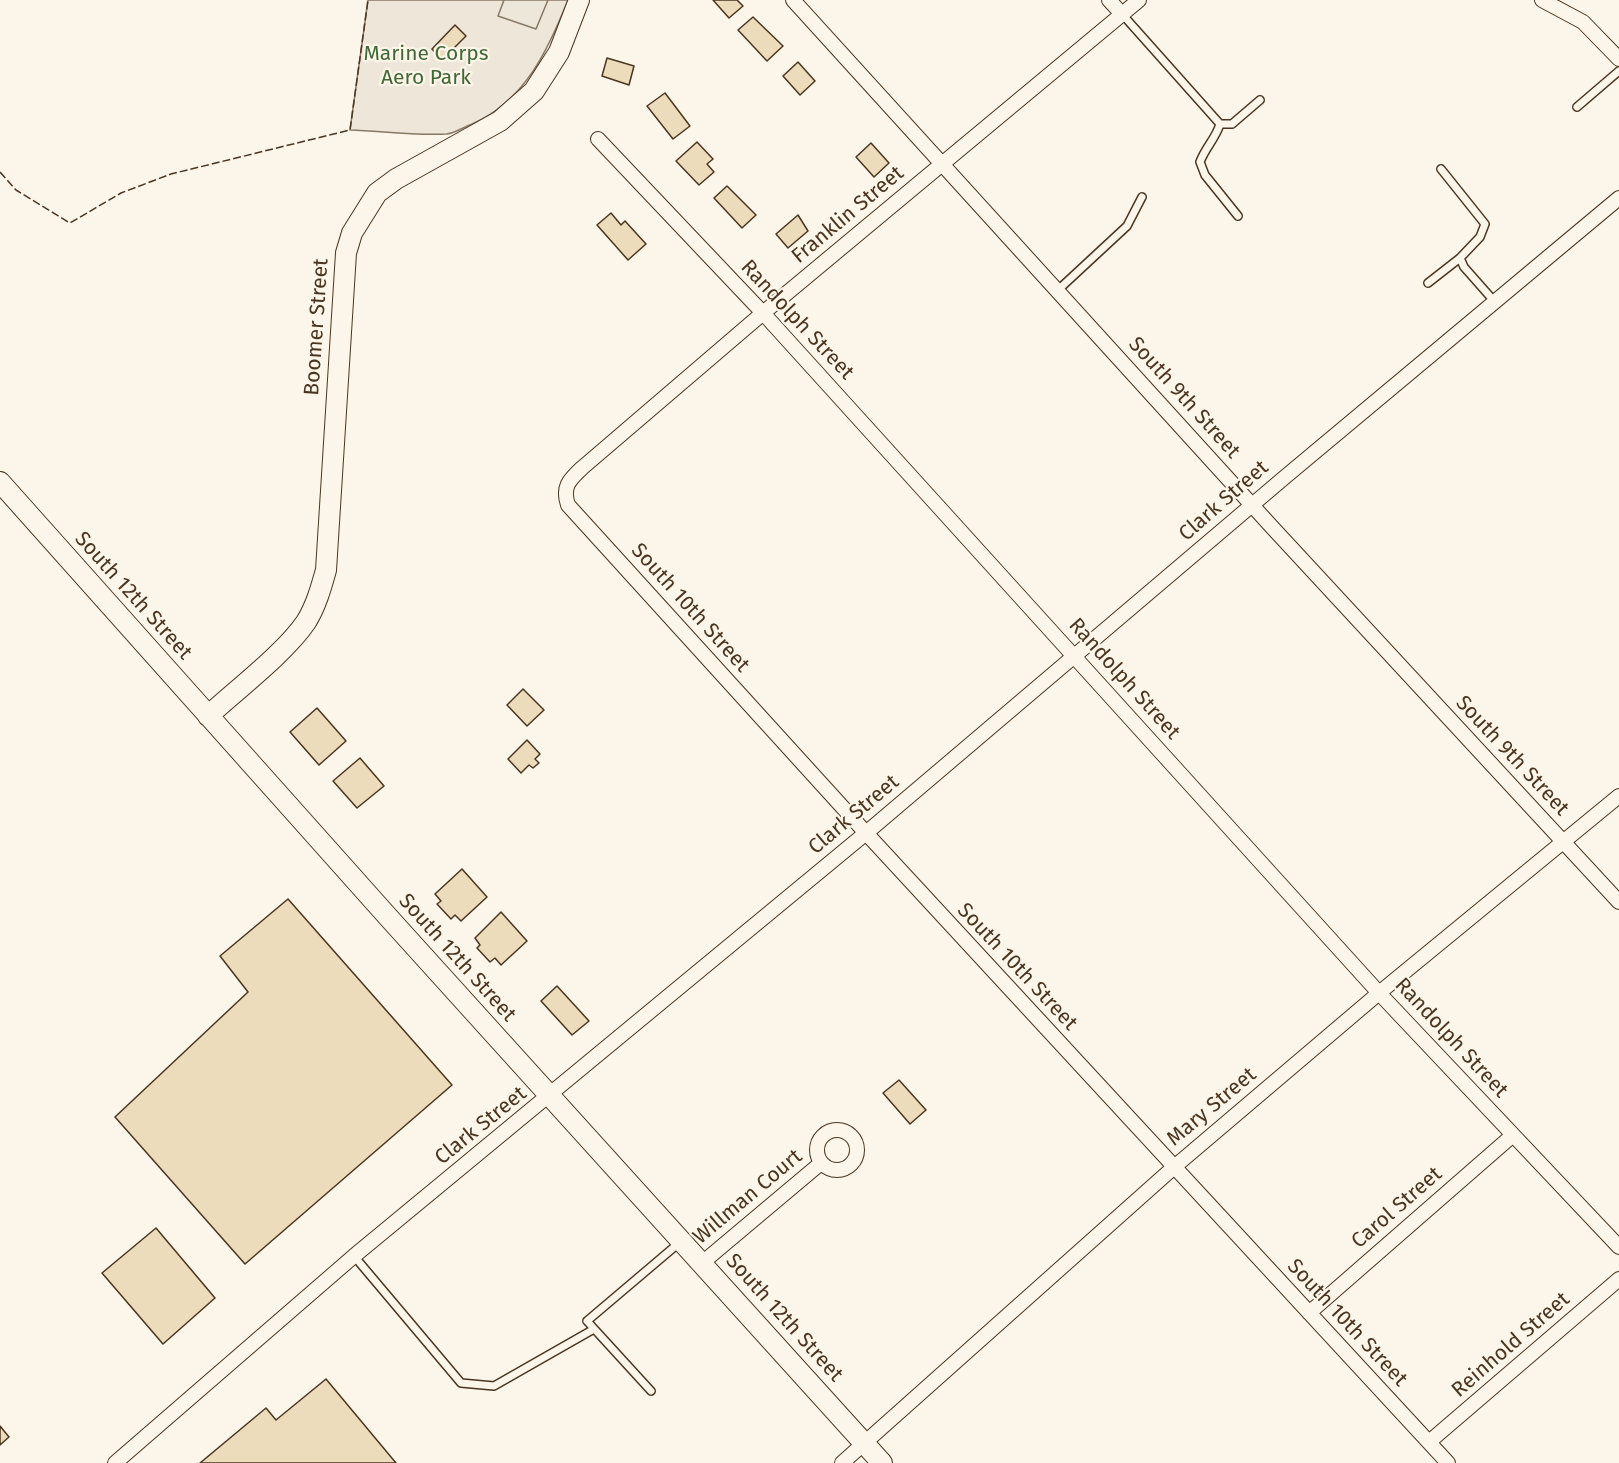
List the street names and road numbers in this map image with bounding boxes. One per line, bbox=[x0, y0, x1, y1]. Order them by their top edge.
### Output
street label: Franklin Street bbox=[787, 161, 909, 269]
street label: Randolph Street bbox=[735, 255, 859, 385]
street label: Boomer Street bbox=[300, 258, 334, 396]
street label: South 9th Street bbox=[1123, 332, 1245, 464]
street label: Clark Street bbox=[1174, 455, 1274, 547]
street label: South 12th Street bbox=[69, 527, 197, 665]
street label: South 10th Street bbox=[626, 538, 754, 678]
street label: Randolph Street bbox=[1063, 613, 1185, 745]
street label: South 9th Street bbox=[1450, 691, 1574, 821]
street label: Clark Street bbox=[804, 770, 904, 860]
street label: South 12th Street bbox=[393, 889, 521, 1027]
street label: South 10th Street bbox=[952, 898, 1082, 1036]
street label: Randolph Street bbox=[1389, 973, 1513, 1103]
street label: Mary Street bbox=[1162, 1062, 1262, 1152]
street label: Clark Street bbox=[430, 1081, 532, 1171]
street label: Willman Court bbox=[688, 1144, 808, 1250]
street label: Carol Street bbox=[1347, 1162, 1447, 1254]
street label: South 12th Street bbox=[720, 1249, 848, 1387]
street label: South 10th Street bbox=[1282, 1254, 1412, 1392]
street label: Reinhold Street bbox=[1447, 1287, 1575, 1403]

